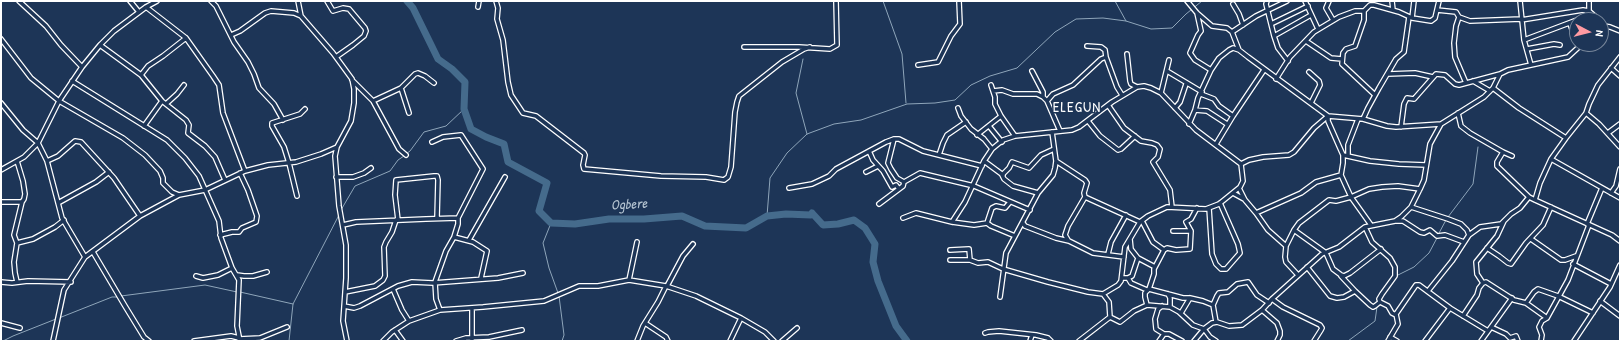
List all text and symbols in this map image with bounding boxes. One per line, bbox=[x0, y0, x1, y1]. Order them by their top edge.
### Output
north arrow bbox=[1569, 12, 1609, 52]
text: N bbox=[1593, 30, 1607, 37]
district label: ELEGUN bbox=[1053, 99, 1101, 117]
water label: Ogbere bbox=[610, 196, 648, 214]

